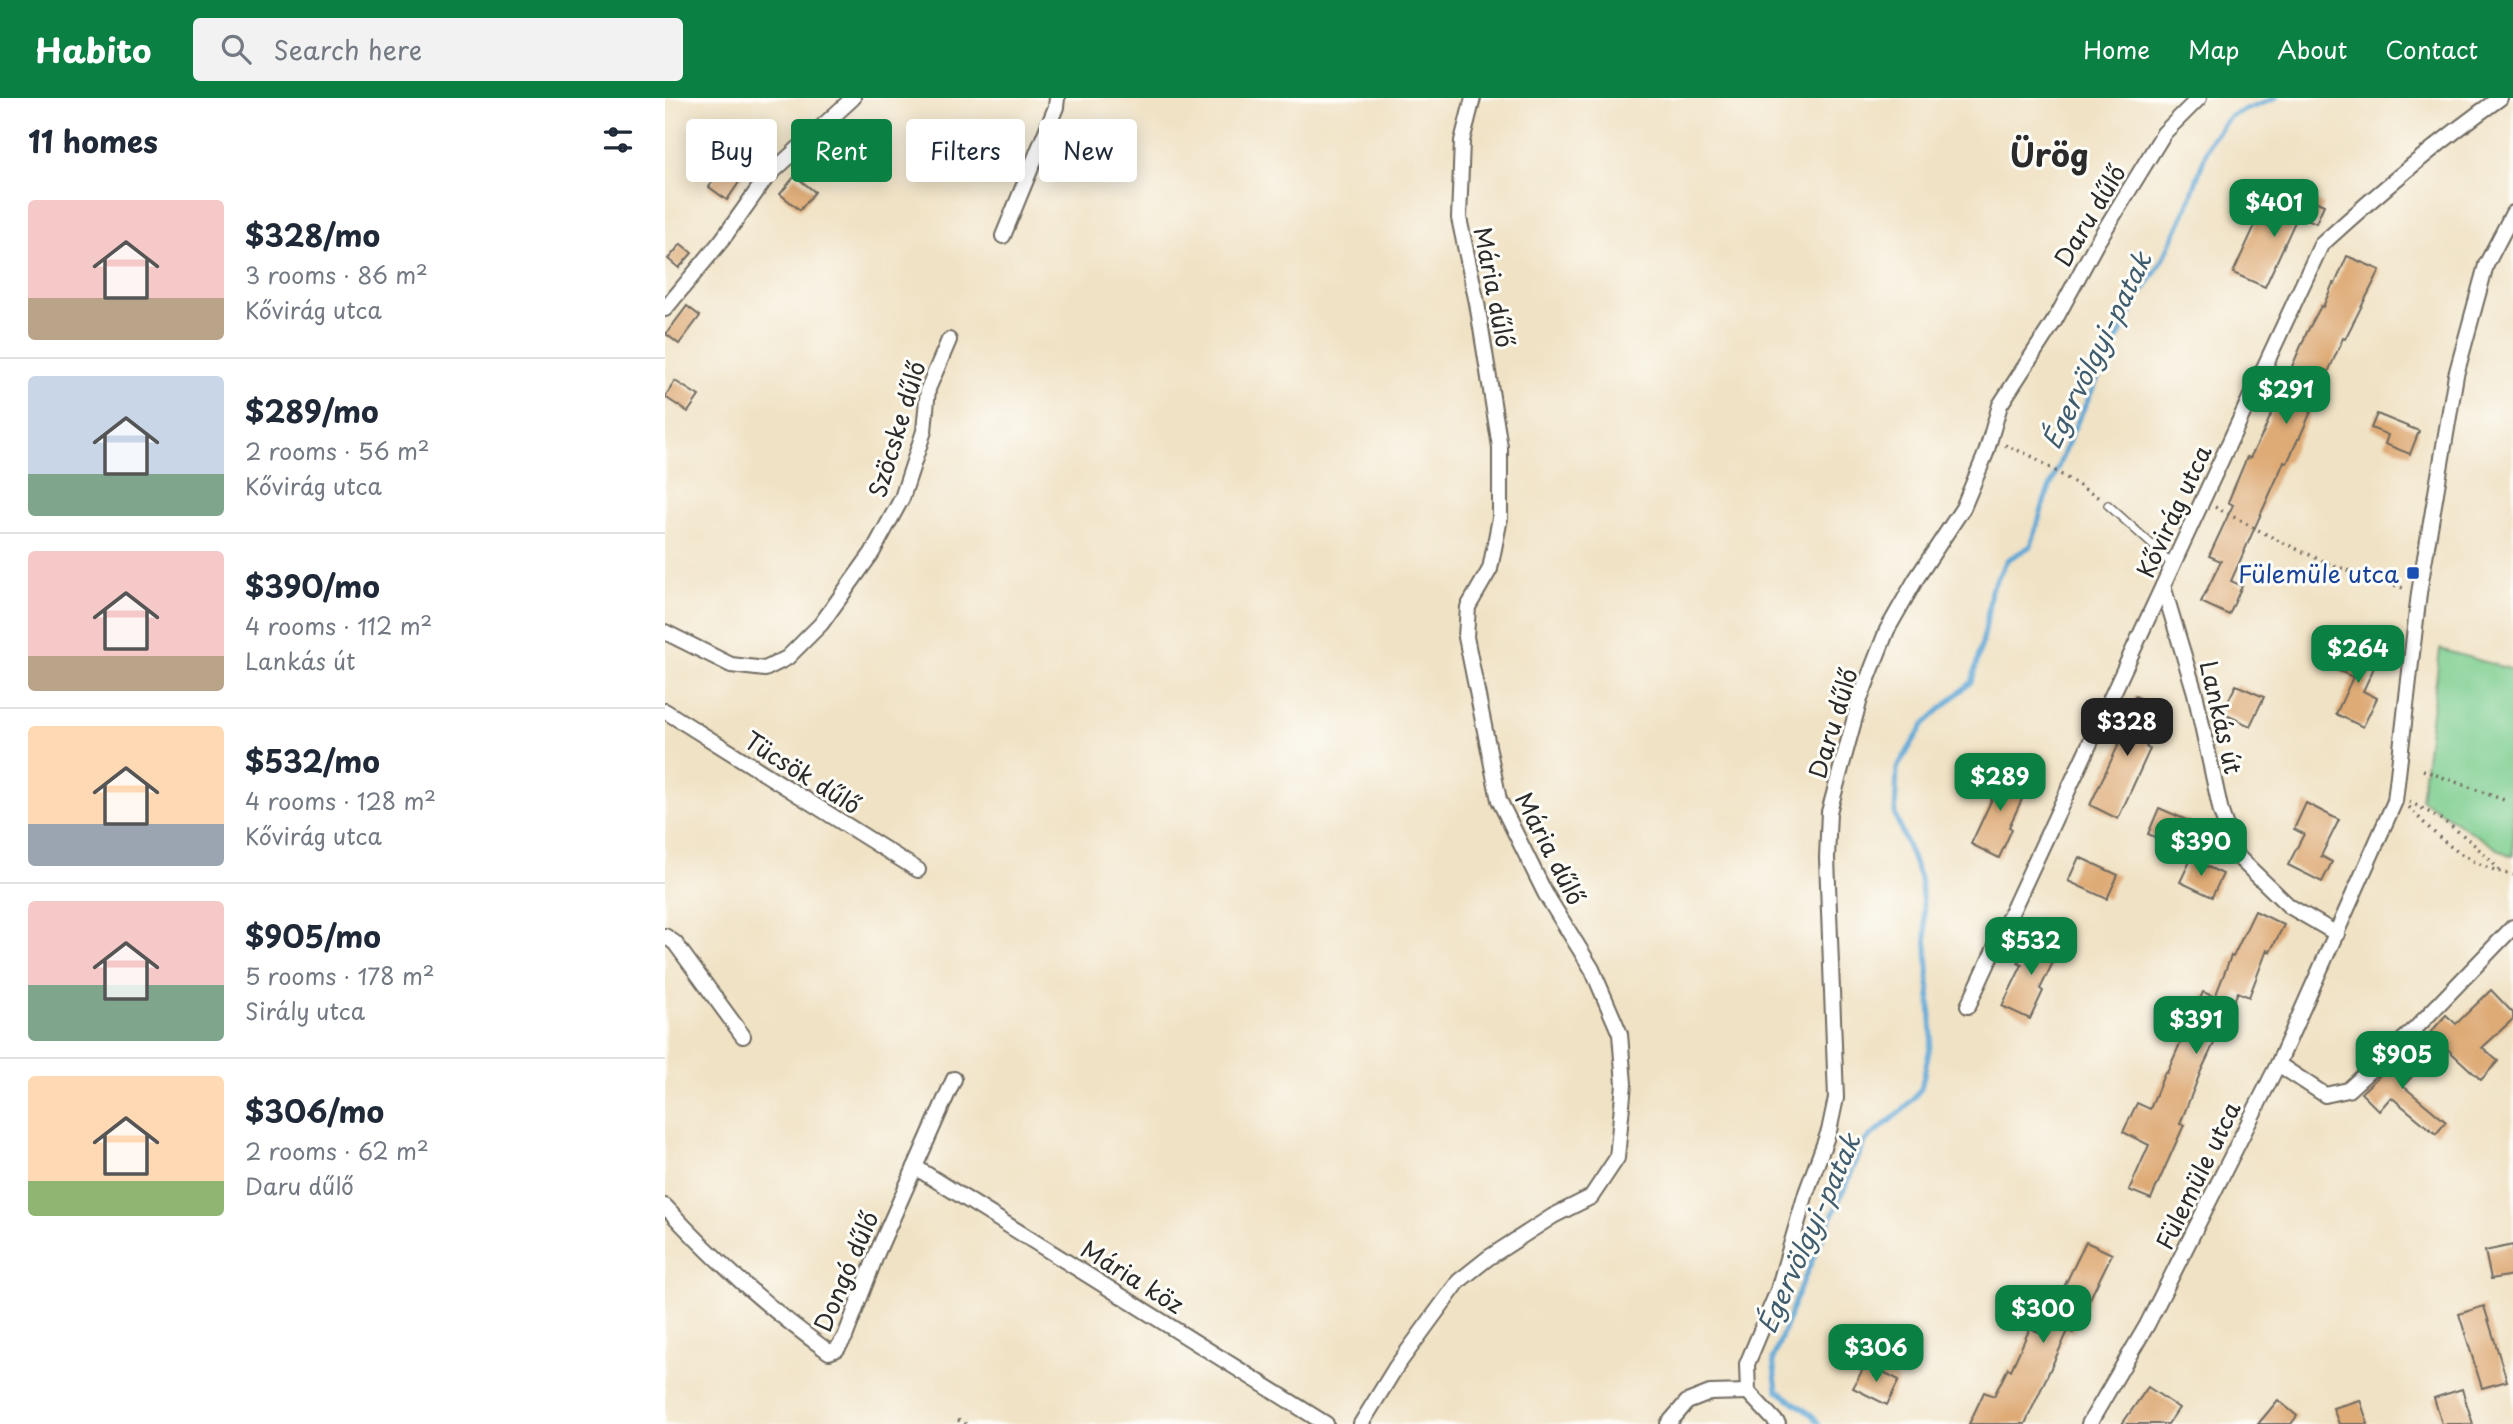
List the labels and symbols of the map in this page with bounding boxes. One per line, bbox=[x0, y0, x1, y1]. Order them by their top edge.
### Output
district label: Ürög bbox=[2009, 130, 2089, 178]
street label: Daru dűlő bbox=[2044, 157, 2134, 273]
pin: $401 bbox=[2233, 180, 2315, 239]
street label: Mária dűlő bbox=[1466, 224, 1524, 350]
water label: Égervölgyi-patak bbox=[2031, 244, 2161, 455]
street label: Szöcske dűlő bbox=[858, 356, 934, 502]
pin: $291 bbox=[2245, 366, 2327, 426]
street label: Kővirág utca bbox=[2127, 439, 2219, 583]
place label: Fülemüle utca bbox=[2238, 555, 2399, 591]
marker: Fülemüle utca bbox=[2405, 565, 2421, 581]
pin: $264 bbox=[2317, 626, 2399, 685]
street label: Lankás út bbox=[2191, 657, 2253, 777]
street label: Daru dűlő bbox=[1798, 663, 1866, 783]
pin: $328 bbox=[2086, 698, 2168, 758]
street label: Tücsök dűlő bbox=[738, 722, 868, 822]
pin: $289 bbox=[1959, 754, 2041, 813]
street label: Mária dűlő bbox=[1507, 785, 1595, 911]
pin: $390 bbox=[2160, 818, 2242, 878]
pin: $532 bbox=[1990, 918, 2072, 977]
pin: $391 bbox=[2155, 996, 2237, 1056]
pin: $905 bbox=[2361, 1032, 2443, 1091]
street label: Fülemüle utca bbox=[2146, 1095, 2248, 1255]
water label: Égervölgyi-patak bbox=[1746, 1126, 1870, 1339]
street label: Dongó dűlő bbox=[803, 1205, 887, 1337]
street label: Mária köz bbox=[1075, 1230, 1191, 1322]
pin: $300 bbox=[2002, 1286, 2084, 1345]
pin: $306 bbox=[1835, 1324, 1917, 1384]

